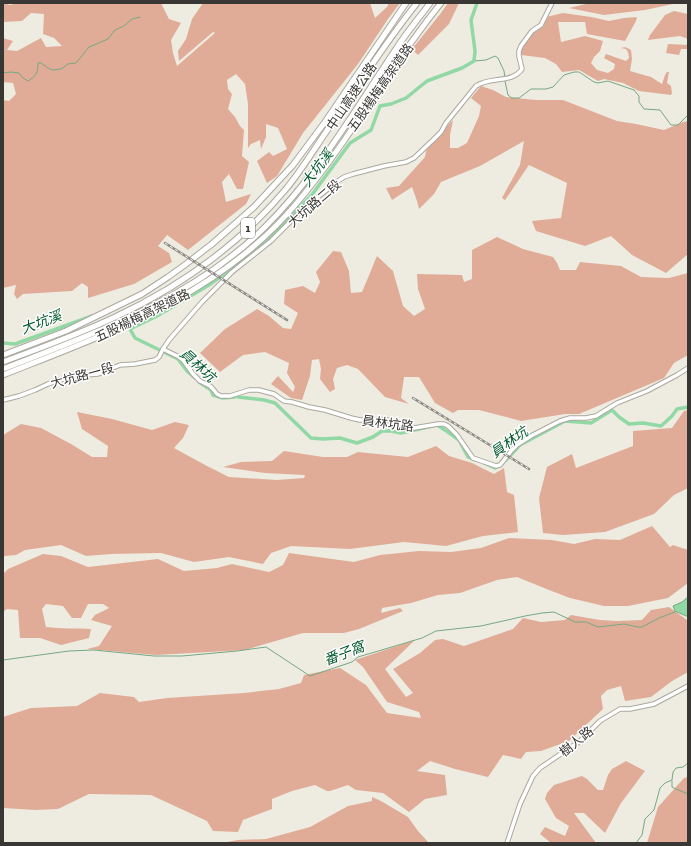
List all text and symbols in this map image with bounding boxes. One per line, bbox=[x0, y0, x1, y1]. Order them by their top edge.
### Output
street label: 五股楊梅高架道路 bbox=[344, 40, 416, 134]
street label: 中山高速公路 bbox=[323, 60, 379, 133]
water label: 大坑溪 bbox=[298, 145, 338, 190]
street label: 大坑路二段 bbox=[285, 176, 344, 230]
road number: 1 bbox=[241, 218, 255, 238]
street label: 五股楊梅高架道路 bbox=[92, 286, 192, 345]
water label: 大坑溪 bbox=[19, 307, 66, 338]
water label: 員林坑 bbox=[176, 345, 220, 387]
street label: 大坑路一段 bbox=[49, 360, 115, 391]
street label: 員林坑路 bbox=[361, 413, 415, 434]
water label: 員林坑 bbox=[487, 422, 533, 461]
water label: 番子窩 bbox=[322, 637, 369, 669]
street label: 樹人路 bbox=[556, 723, 596, 759]

